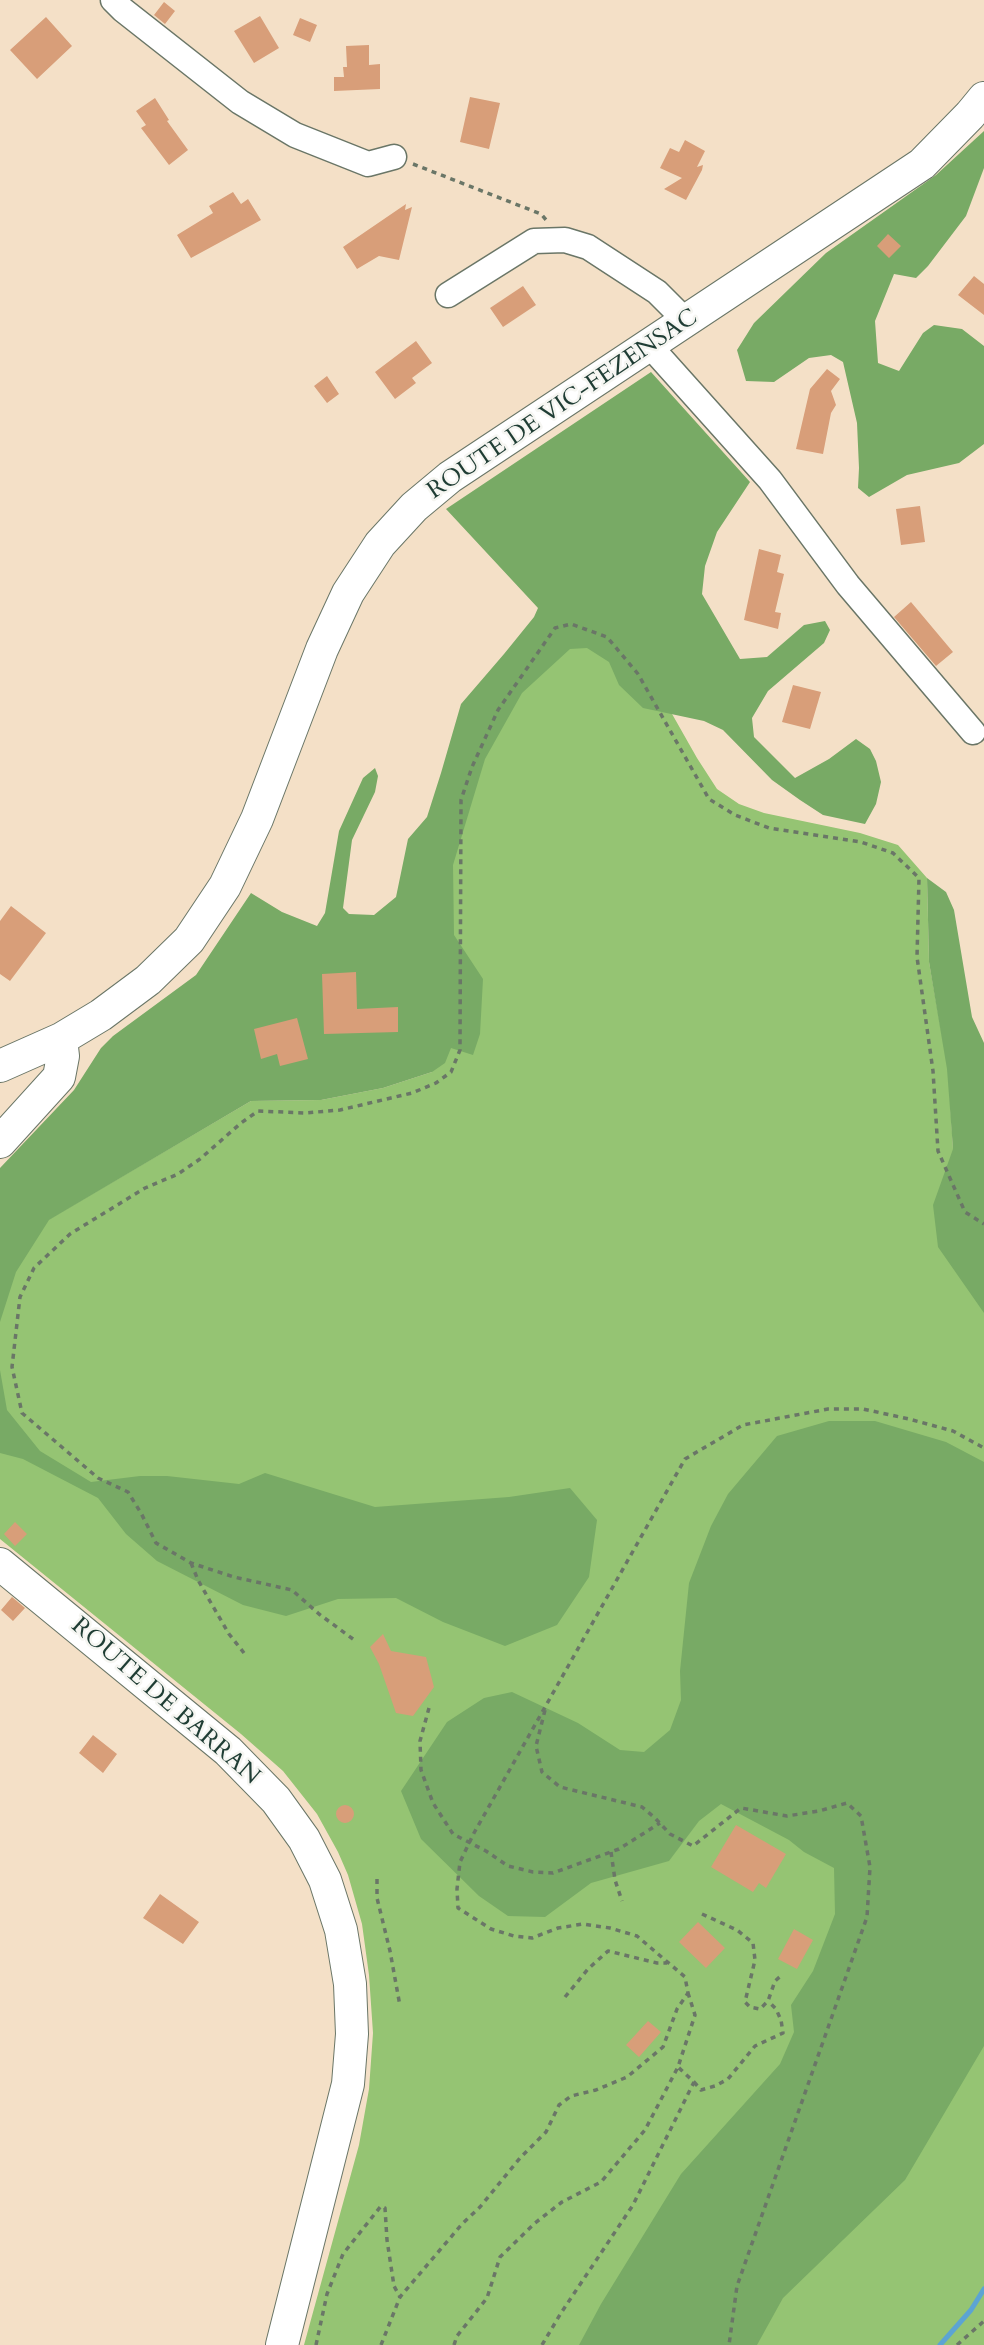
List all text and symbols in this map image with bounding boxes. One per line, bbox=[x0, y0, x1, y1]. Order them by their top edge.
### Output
street label: ROUTE DE VIC-FEZENSAC bbox=[422, 304, 704, 506]
street label: ROUTE DE BARRAN bbox=[65, 1612, 265, 1792]

